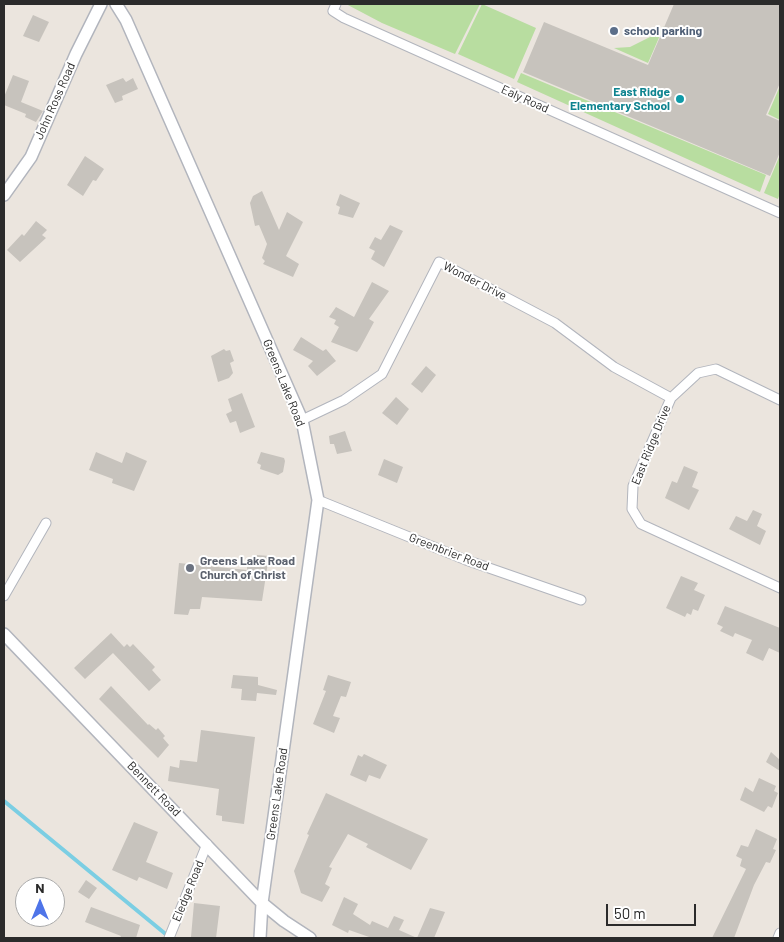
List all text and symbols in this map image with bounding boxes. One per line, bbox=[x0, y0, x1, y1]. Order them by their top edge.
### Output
place label: school parking bbox=[624, 24, 702, 38]
marker: school parking bbox=[608, 25, 620, 37]
street label: John Ross Road bbox=[32, 60, 78, 142]
street label: Ealy Road bbox=[499, 82, 551, 116]
place label: East Ridge Elementary School bbox=[570, 85, 670, 113]
marker: East Ridge Elementary School bbox=[674, 93, 686, 105]
street label: Wonder Drive bbox=[441, 259, 509, 303]
street label: Greens Lake Road bbox=[260, 337, 308, 429]
street label: East Ridge Drive bbox=[628, 403, 674, 487]
street label: Greenbrier Road bbox=[407, 530, 491, 574]
place label: Greens Lake Road Church of Christ bbox=[200, 554, 295, 582]
marker: Greens Lake Road Church of Christ bbox=[184, 562, 196, 574]
street label: Greens Lake Road bbox=[263, 747, 291, 841]
street label: Bennett Road bbox=[124, 759, 184, 819]
street label: Eledge Road bbox=[169, 858, 207, 924]
north arrow bbox=[15, 877, 65, 927]
text: N bbox=[35, 879, 45, 896]
scale bar bbox=[609, 894, 699, 926]
text: 50 m bbox=[614, 904, 646, 922]

